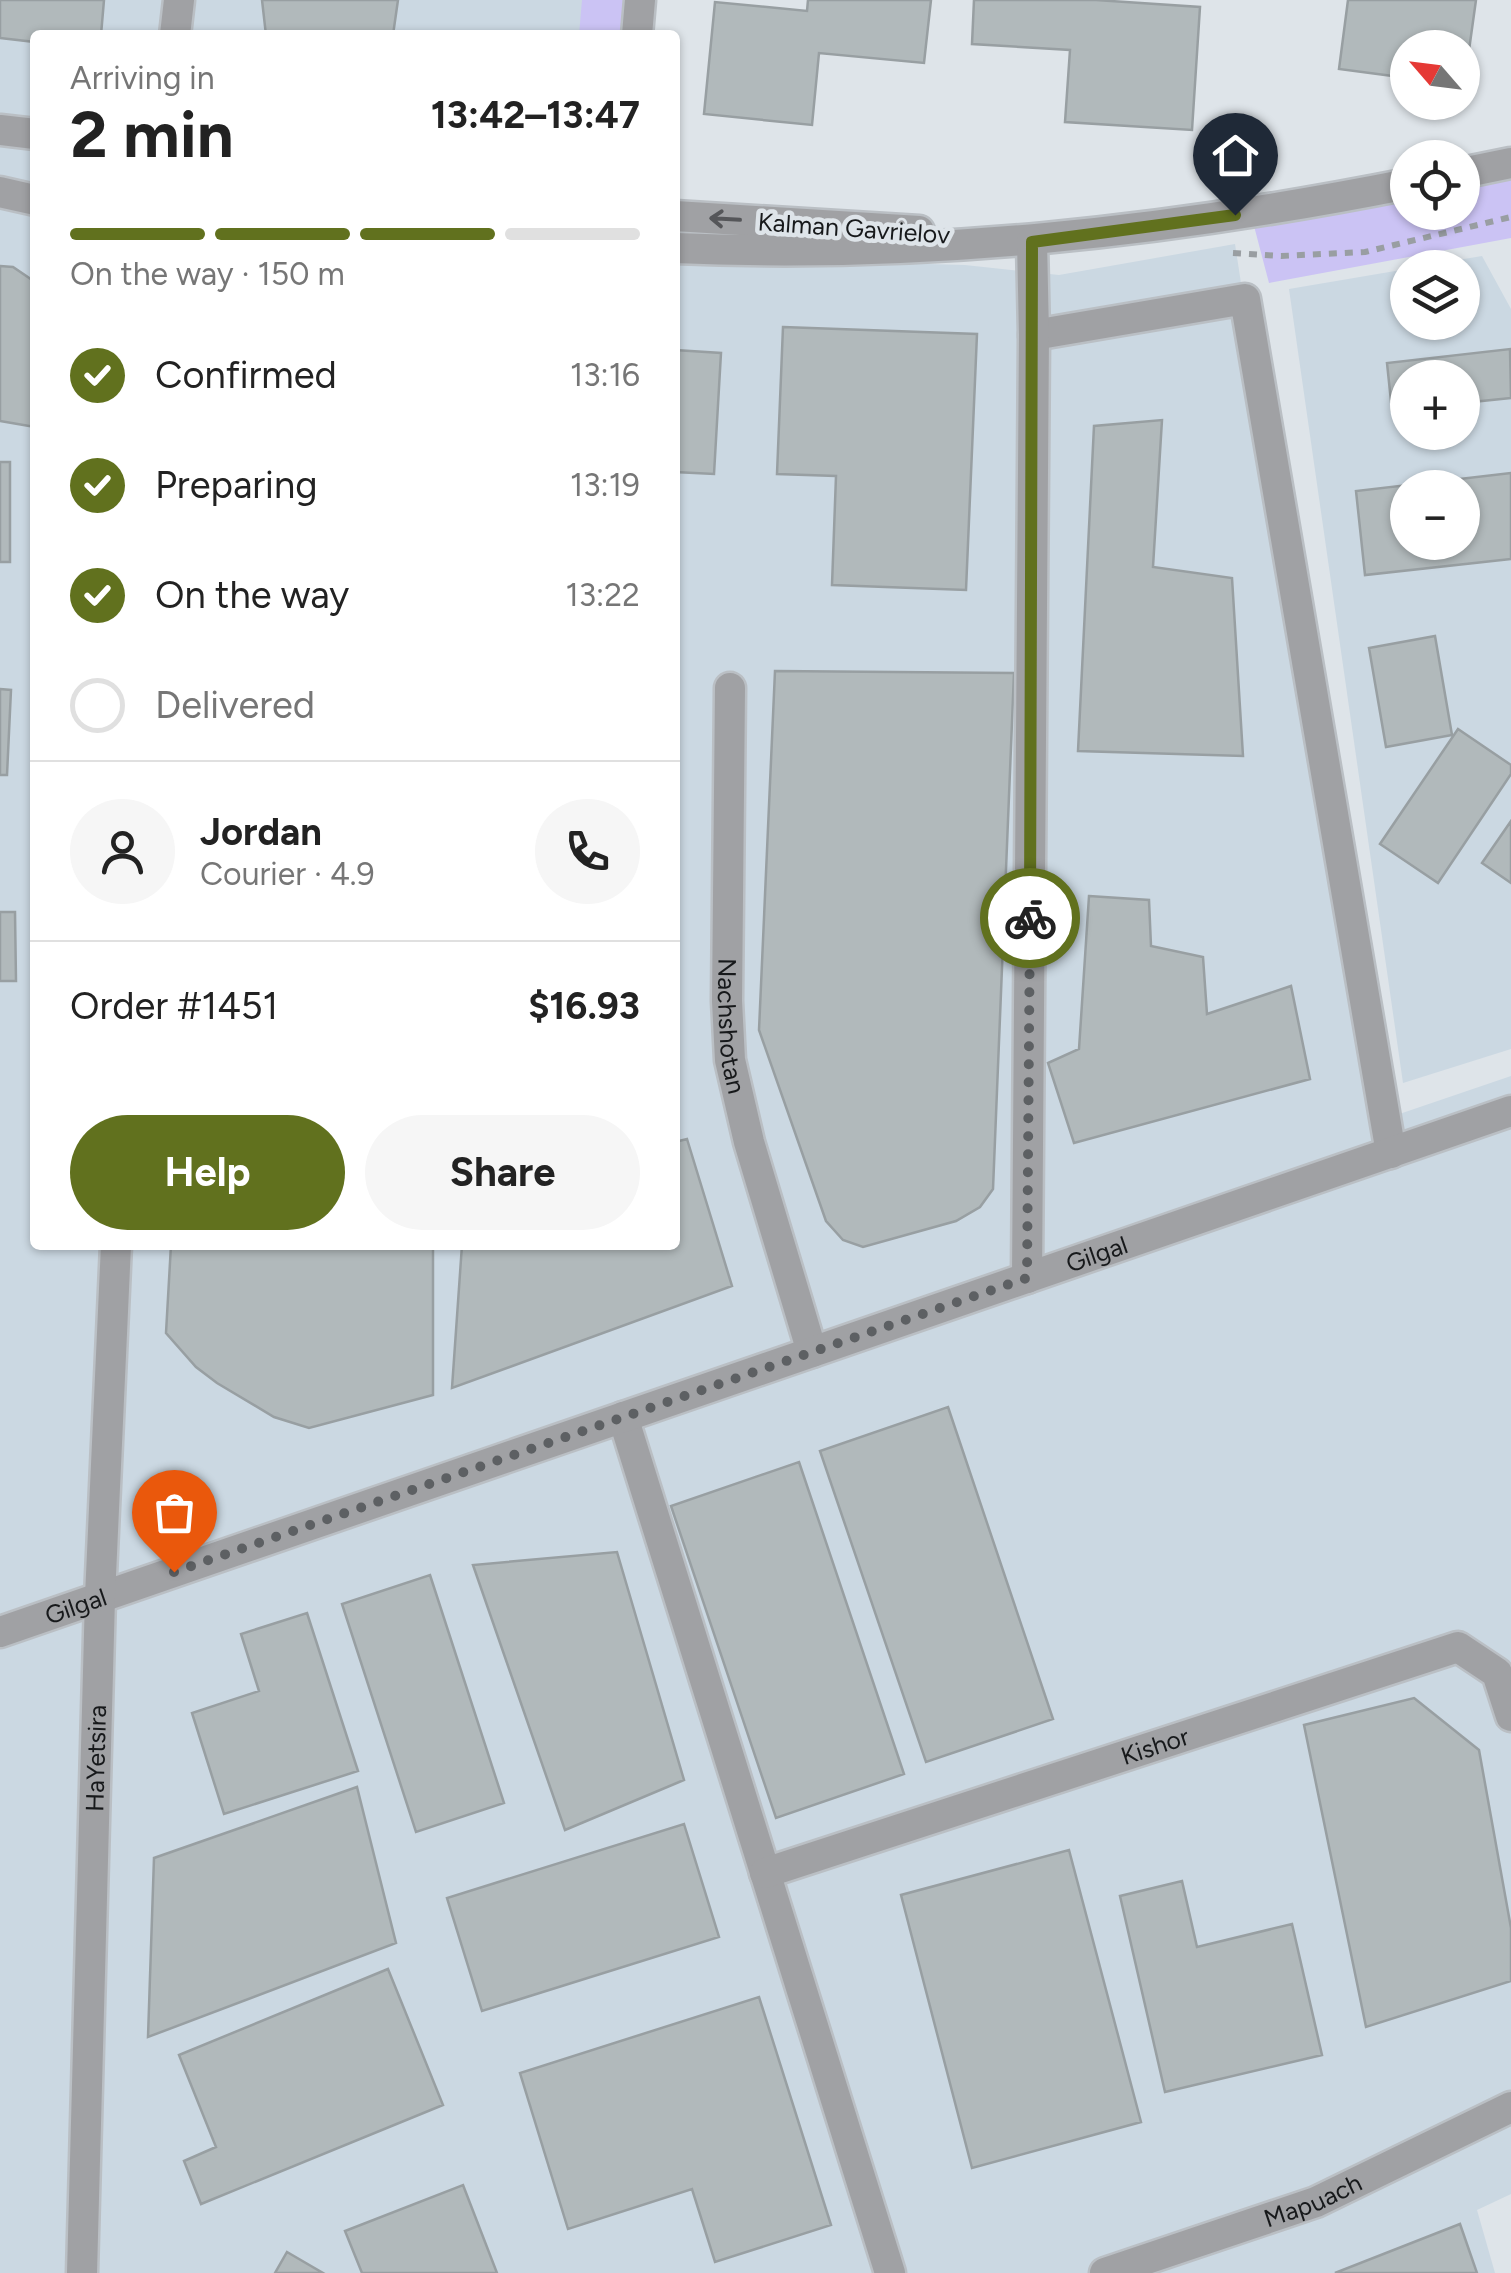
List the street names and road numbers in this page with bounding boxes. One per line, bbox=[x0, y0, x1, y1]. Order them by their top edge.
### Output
street label: Kalman Gavrielov bbox=[757, 206, 951, 250]
street label: Nachshotan bbox=[712, 958, 752, 1096]
street label: Gilgal bbox=[1062, 1229, 1131, 1278]
street label: Gilgal bbox=[41, 1581, 110, 1630]
street label: HaYetsira bbox=[79, 1704, 112, 1812]
street label: Kishor bbox=[1117, 1721, 1193, 1771]
street label: Mapuach bbox=[1260, 2167, 1366, 2233]

